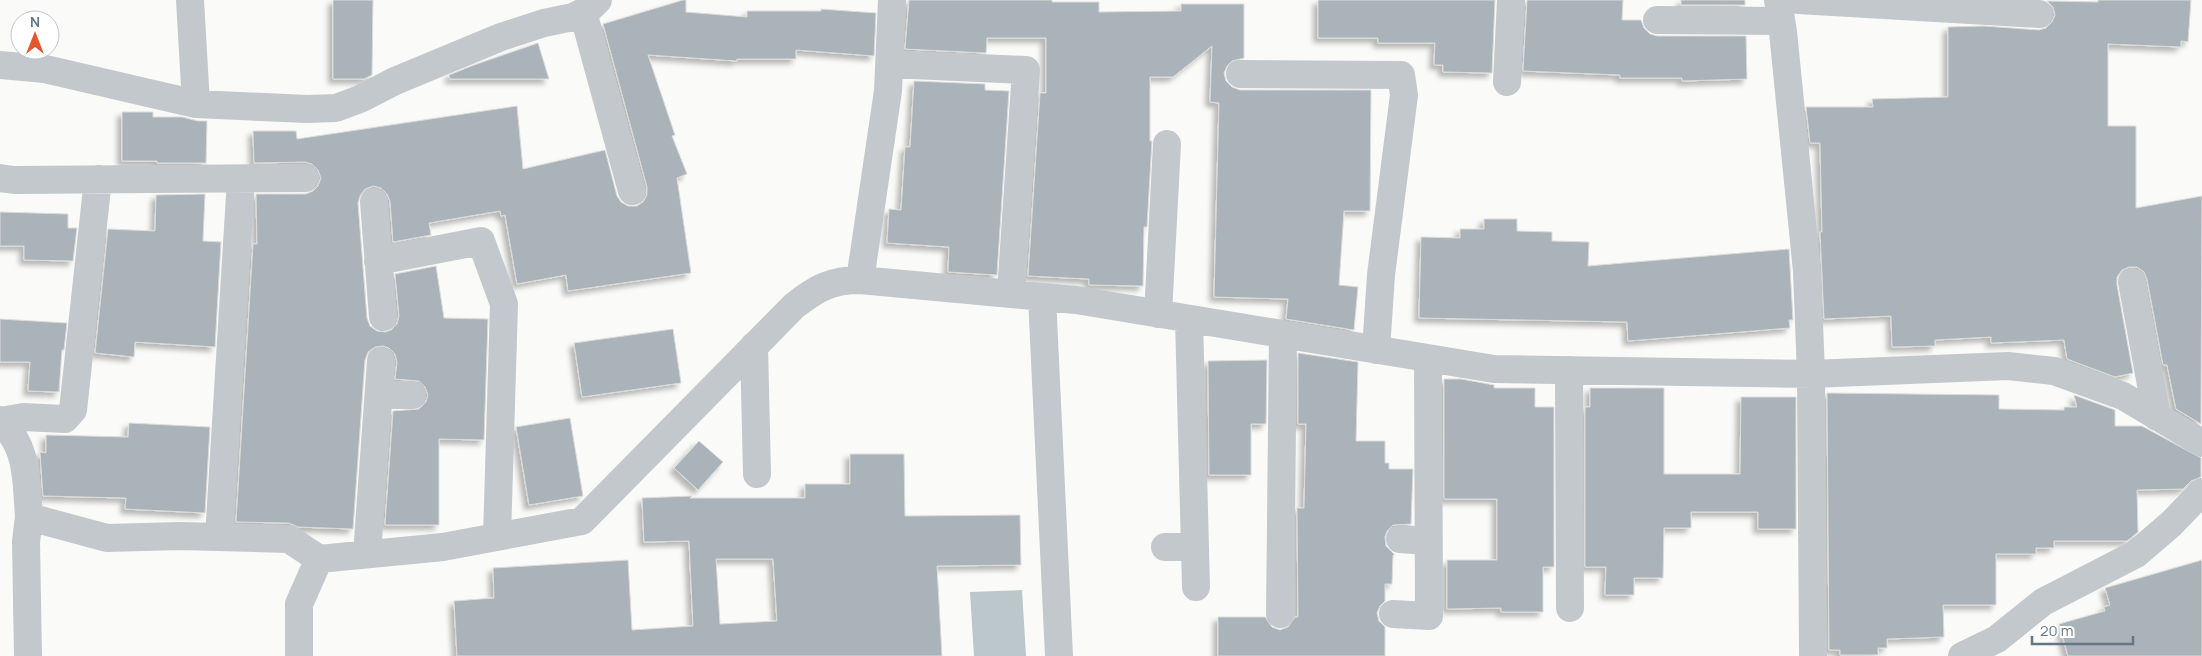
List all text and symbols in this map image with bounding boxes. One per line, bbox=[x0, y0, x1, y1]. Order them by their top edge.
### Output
north arrow bbox=[10, 10, 60, 60]
text: N bbox=[30, 12, 40, 31]
scale bar bbox=[2032, 614, 2133, 646]
text: 20 m bbox=[2040, 620, 2073, 641]

